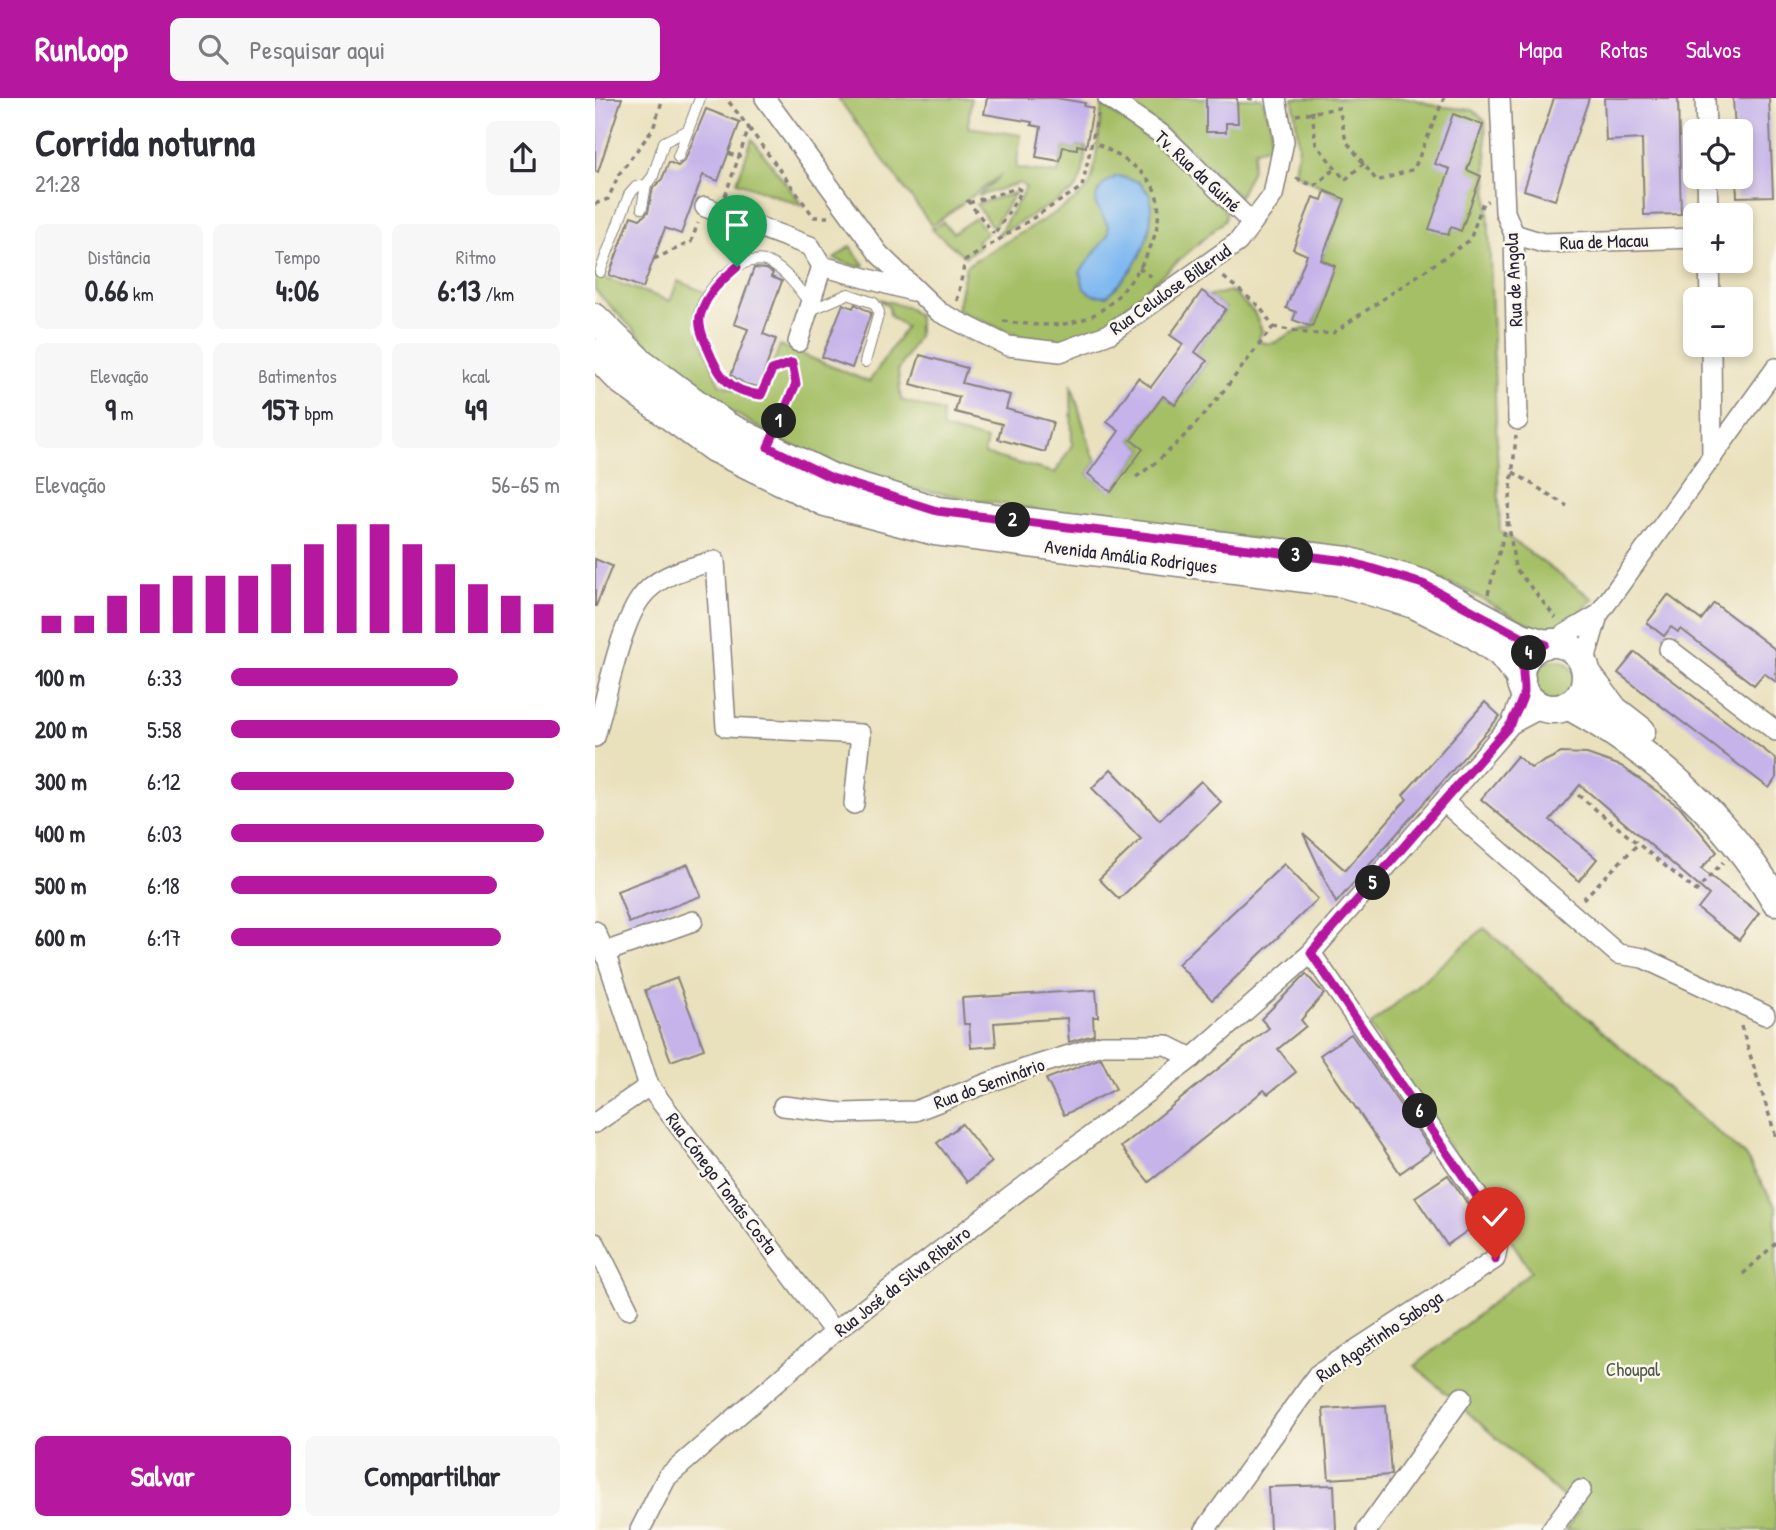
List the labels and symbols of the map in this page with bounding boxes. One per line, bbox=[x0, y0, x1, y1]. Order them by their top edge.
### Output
street label: Tv. Rua da Guiné bbox=[1149, 124, 1247, 218]
pin bbox=[707, 195, 767, 267]
street label: Rua de Macau bbox=[1559, 226, 1649, 256]
street label: Rua de Angola bbox=[1498, 232, 1528, 328]
street label: Rua Celulose Billerud bbox=[1104, 237, 1236, 341]
pin: 1 bbox=[761, 404, 797, 438]
pin: 2 bbox=[995, 502, 1031, 538]
street label: Avenida Amália Rodrigues bbox=[1043, 533, 1219, 579]
pin: 3 bbox=[1279, 538, 1313, 573]
pin: 4 bbox=[1511, 636, 1546, 670]
pin: 5 bbox=[1355, 866, 1391, 900]
street label: Rua do Seminário bbox=[930, 1051, 1048, 1115]
pin: 6 bbox=[1403, 1094, 1437, 1128]
street label: Rua Cónego Tomás Costa bbox=[660, 1107, 784, 1259]
pin bbox=[1465, 1187, 1525, 1259]
street label: Rua José da Silva Ribeiro bbox=[829, 1219, 976, 1342]
street label: Rua Agostinho Saboga bbox=[1311, 1284, 1448, 1388]
park label: Choupal bbox=[1606, 1356, 1661, 1382]

